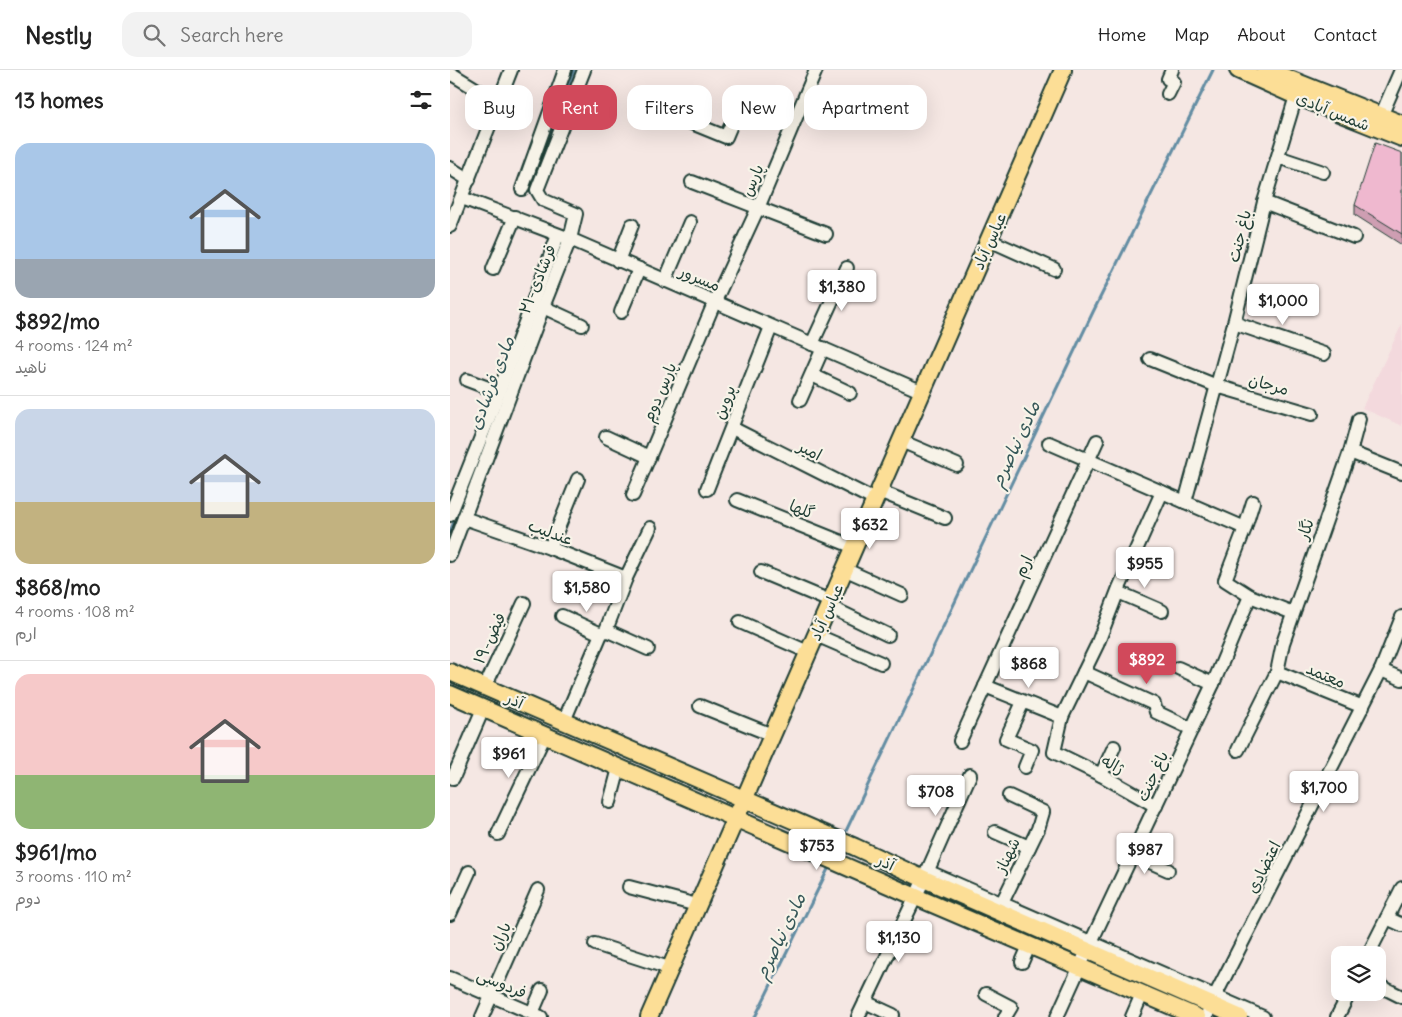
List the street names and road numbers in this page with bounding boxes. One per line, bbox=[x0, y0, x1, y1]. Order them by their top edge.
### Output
street label: شمس آبادی bbox=[1293, 87, 1373, 135]
street label: پارس bbox=[736, 161, 769, 200]
street label: باغ جنت bbox=[1223, 208, 1257, 265]
street label: عباس آباد bbox=[968, 209, 1010, 273]
street label: ۲۱-فرشادی bbox=[514, 241, 560, 317]
street label: مسرور bbox=[675, 260, 724, 295]
street label: پارس دوم bbox=[638, 359, 683, 426]
street label: مرجان bbox=[1247, 369, 1291, 399]
street label: پروین bbox=[708, 382, 741, 422]
street label: امیر bbox=[793, 435, 826, 465]
street label: گلها bbox=[786, 495, 818, 523]
street label: عندلیب bbox=[526, 515, 576, 549]
street label: نگار bbox=[1292, 516, 1318, 543]
street label: ارم bbox=[1009, 552, 1039, 581]
street label: عباس آباد bbox=[805, 580, 847, 644]
street label: ۱۹-فیض bbox=[468, 609, 510, 667]
street label: معتمد bbox=[1303, 658, 1349, 692]
street label: آذر bbox=[501, 686, 528, 713]
street label: باغ جنت bbox=[1132, 748, 1174, 805]
street label: ژاله bbox=[1098, 750, 1128, 778]
street label: شهناز bbox=[989, 834, 1024, 878]
street label: اعتضادی bbox=[1241, 838, 1285, 896]
street label: آذر bbox=[872, 848, 899, 875]
street label: باران bbox=[485, 919, 515, 953]
street label: فردوسی bbox=[474, 964, 530, 1003]

